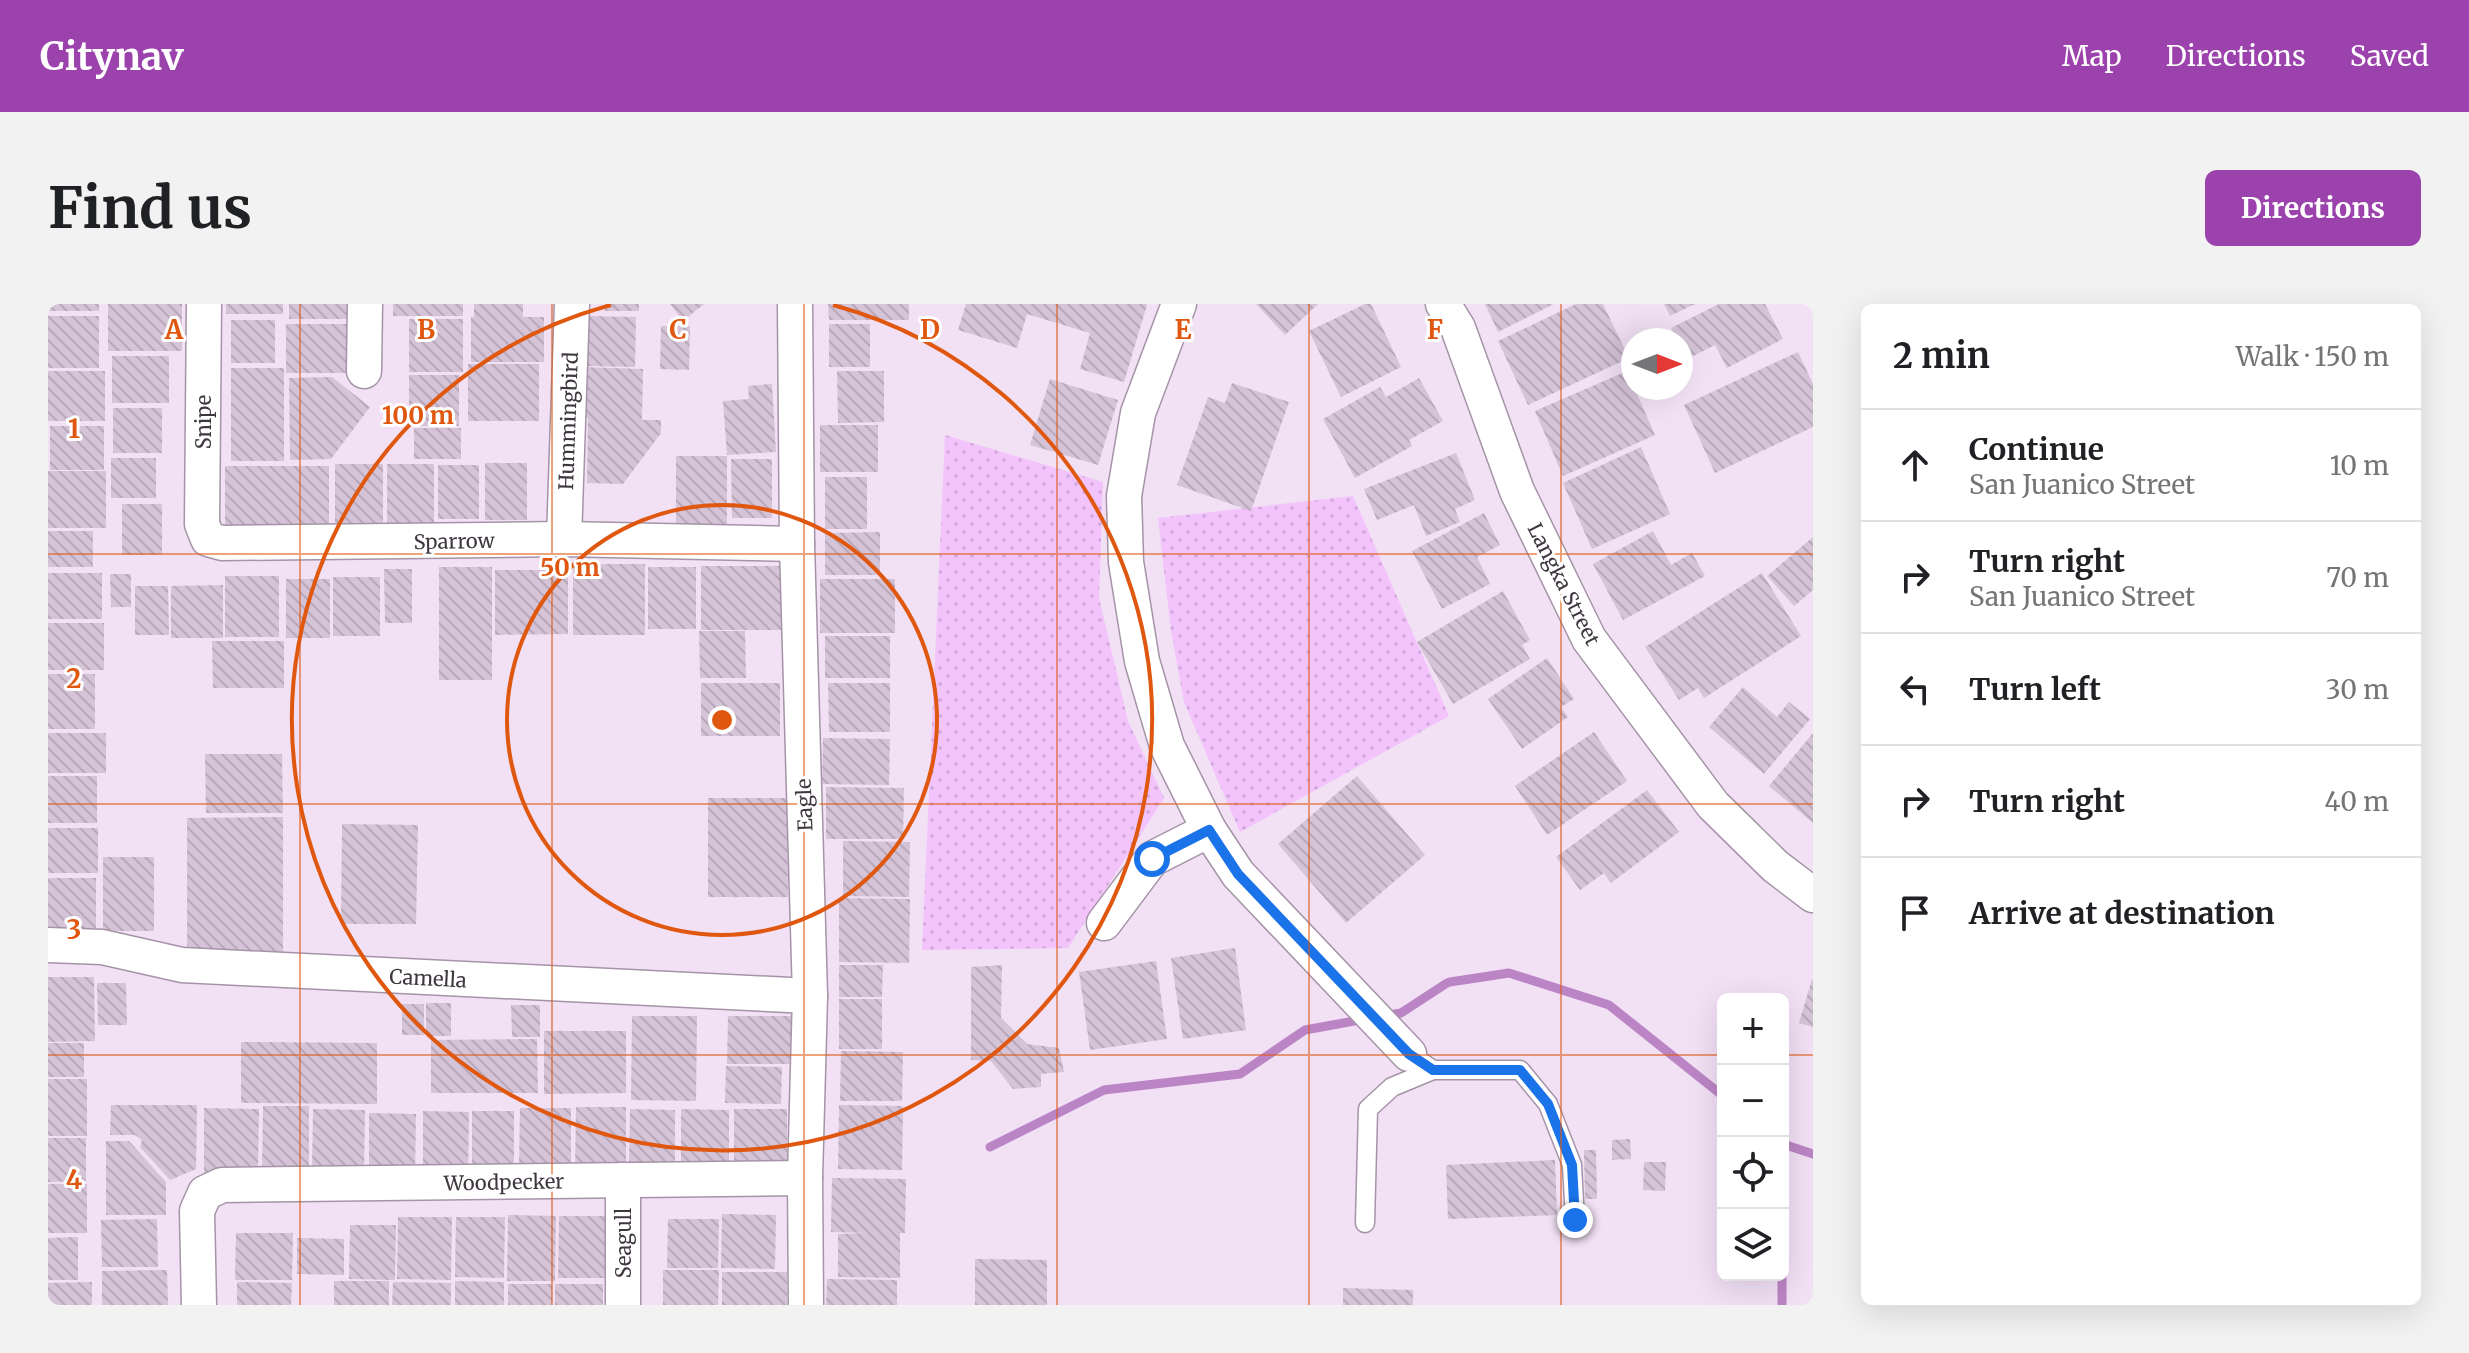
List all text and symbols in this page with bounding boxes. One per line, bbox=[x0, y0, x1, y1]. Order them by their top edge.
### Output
text: Citynav bbox=[40, 33, 184, 80]
text: Map bbox=[2062, 38, 2122, 74]
text: Directions bbox=[2166, 38, 2306, 74]
text: Saved bbox=[2350, 38, 2429, 74]
button: Directions bbox=[2205, 170, 2421, 246]
text: Find us bbox=[48, 173, 252, 243]
text: A bbox=[164, 313, 184, 346]
text: B bbox=[417, 313, 435, 346]
text: C bbox=[669, 313, 687, 346]
text: D bbox=[920, 313, 940, 346]
text: E bbox=[1175, 313, 1192, 346]
text: F bbox=[1427, 313, 1443, 346]
north arrow bbox=[1621, 328, 1693, 400]
text: 2 min bbox=[1893, 335, 1990, 377]
text: Walk · 150 m bbox=[2236, 340, 2389, 373]
street label: Hummingbird bbox=[553, 352, 583, 490]
street label: Snipe bbox=[191, 395, 216, 449]
text: 100 m bbox=[382, 400, 454, 431]
text: 1 bbox=[68, 412, 80, 445]
text: Continue bbox=[1969, 430, 2104, 468]
icon: ahead bbox=[1893, 443, 1937, 487]
text: 10 m bbox=[2330, 449, 2389, 482]
text: San Juanico Street bbox=[1969, 468, 2195, 501]
street label: Langka Street bbox=[1522, 519, 1606, 650]
street label: Sparrow bbox=[413, 528, 496, 554]
text: Turn right bbox=[1969, 542, 2125, 580]
text: 50 m bbox=[540, 552, 600, 583]
icon: right bbox=[1893, 555, 1937, 599]
text: 70 m bbox=[2326, 561, 2389, 594]
text: San Juanico Street bbox=[1969, 580, 2195, 613]
text: 2 bbox=[66, 662, 82, 695]
icon: left bbox=[1893, 667, 1937, 711]
text: Turn left bbox=[1969, 670, 2101, 708]
text: 30 m bbox=[2326, 673, 2389, 706]
centre of rings bbox=[708, 706, 736, 734]
street label: Eagle bbox=[791, 778, 817, 832]
icon: right bbox=[1893, 779, 1937, 823]
text: Turn right bbox=[1969, 782, 2125, 820]
text: 40 m bbox=[2325, 785, 2389, 818]
route start bbox=[1134, 841, 1170, 877]
icon: arrive bbox=[1893, 891, 1937, 935]
text: Arrive at destination bbox=[1969, 894, 2275, 932]
text: 3 bbox=[67, 913, 81, 946]
street label: Camella bbox=[389, 963, 467, 993]
map controls bbox=[1717, 993, 1789, 1281]
button: + bbox=[1717, 993, 1789, 1065]
button: − bbox=[1717, 1065, 1789, 1137]
button: locate bbox=[1717, 1137, 1789, 1209]
text: 4 bbox=[66, 1163, 83, 1196]
street label: Woodpecker bbox=[443, 1168, 564, 1196]
route end bbox=[1557, 1202, 1593, 1238]
street label: Seagull bbox=[611, 1208, 636, 1278]
button: layers bbox=[1717, 1209, 1789, 1281]

